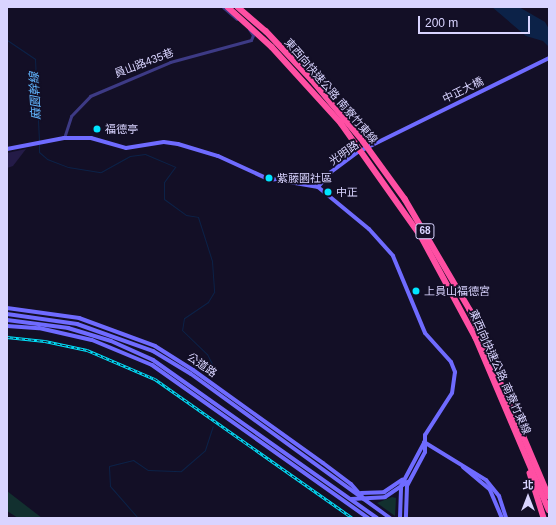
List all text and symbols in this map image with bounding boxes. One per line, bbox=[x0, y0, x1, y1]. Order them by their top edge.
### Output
scale bar bbox=[420, 8, 532, 34]
text: 200 m bbox=[425, 16, 458, 30]
street label: 東西向快速公路 南寮竹東線 bbox=[282, 36, 380, 146]
street label: 員山路435巷 bbox=[113, 46, 175, 80]
water label: 麻園幹線 bbox=[28, 72, 44, 120]
street label: 中正大橋 bbox=[440, 74, 486, 106]
place label: 福德亭 bbox=[105, 122, 138, 136]
marker: 福德亭 bbox=[92, 124, 102, 134]
street label: 光明路 bbox=[327, 138, 361, 168]
place label: 紫藤園社區 bbox=[277, 171, 332, 185]
marker: 紫藤園社區 bbox=[264, 173, 274, 183]
place label: 中正 bbox=[336, 185, 358, 199]
marker: 中正 bbox=[323, 187, 333, 197]
road number: 68 bbox=[415, 223, 435, 239]
place label: 上員山福德宮 bbox=[424, 284, 490, 298]
marker: 上員山福德宮 bbox=[411, 286, 421, 296]
street label: 東西向快速公路 南寮竹東線 bbox=[467, 308, 533, 436]
street label: 公道路 bbox=[185, 350, 219, 380]
north arrow bbox=[508, 477, 548, 517]
text: 北 bbox=[523, 479, 534, 491]

